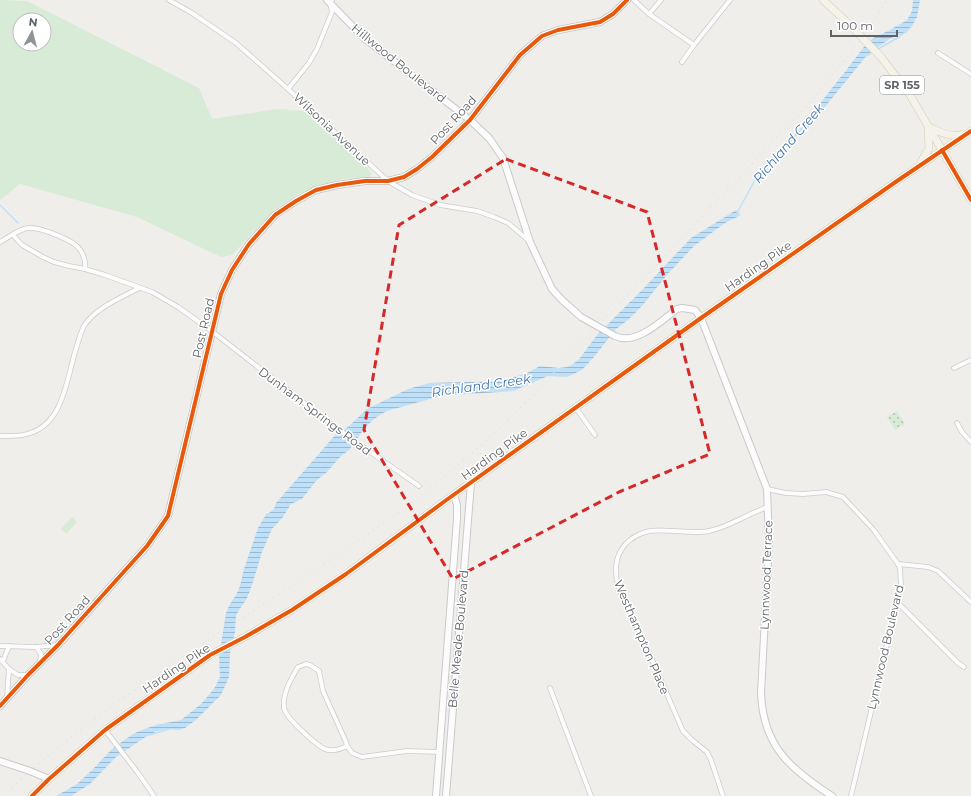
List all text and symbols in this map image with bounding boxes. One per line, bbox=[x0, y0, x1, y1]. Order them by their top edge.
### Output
north arrow bbox=[12, 12, 52, 52]
scale bar bbox=[831, 12, 897, 38]
text: N bbox=[28, 15, 38, 30]
text: 100 m bbox=[837, 18, 873, 33]
street label: Hillwood Boulevard bbox=[349, 20, 449, 106]
road number: SR 155 bbox=[880, 76, 924, 94]
street label: Wilsonia Avenue bbox=[290, 89, 374, 169]
street label: Post Road bbox=[427, 92, 479, 148]
water label: Richland Creek bbox=[749, 99, 828, 186]
street label: Harding Pike bbox=[722, 237, 794, 295]
street label: Post Road bbox=[189, 296, 217, 360]
street label: Dunham Springs Road bbox=[256, 364, 374, 458]
water label: Richland Creek bbox=[430, 370, 533, 400]
street label: Harding Pike bbox=[458, 425, 530, 483]
street label: Lynnwood Terrace bbox=[757, 520, 775, 630]
street label: Belle Meade Boulevard bbox=[444, 569, 472, 709]
street label: Westhampton Place bbox=[611, 577, 673, 697]
street label: Lynnwood Boulevard bbox=[863, 583, 907, 711]
street label: Post Road bbox=[41, 592, 93, 648]
street label: Harding Pike bbox=[139, 640, 213, 696]

